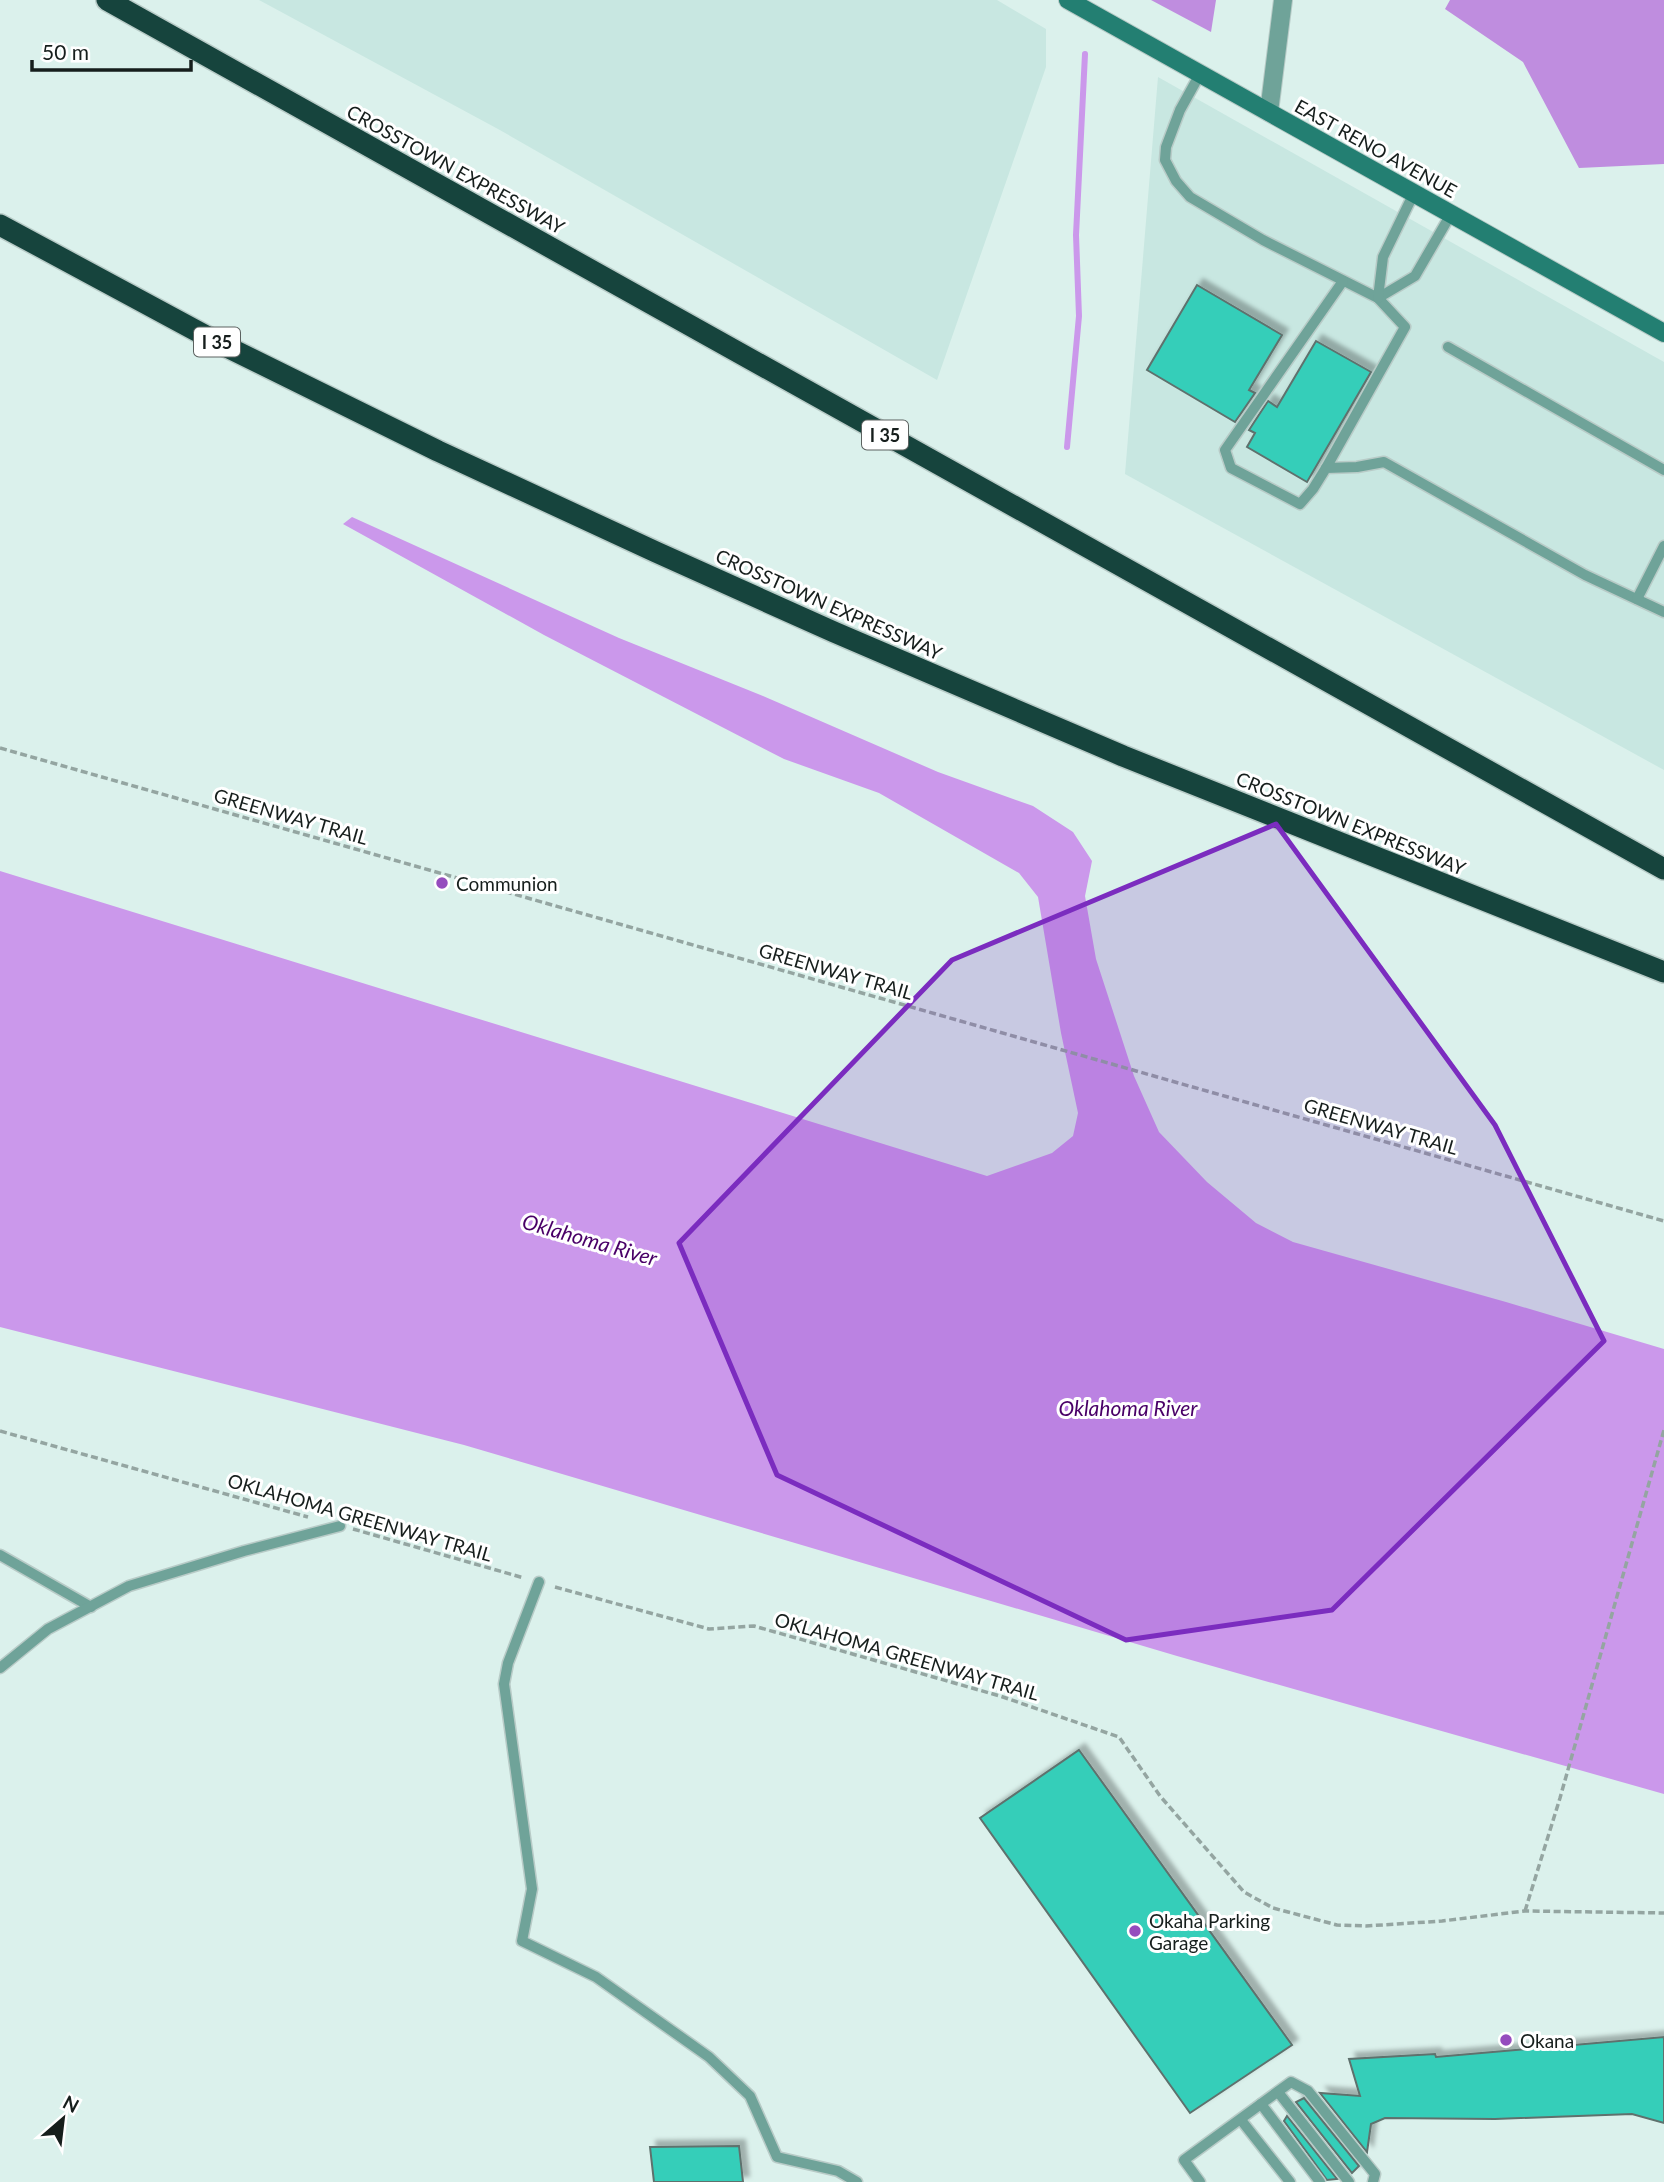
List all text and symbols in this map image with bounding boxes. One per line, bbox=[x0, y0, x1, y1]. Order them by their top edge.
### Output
scale bar bbox=[32, 28, 191, 72]
text: 50 m bbox=[42, 39, 89, 64]
street label: EAST RENO AVENUE bbox=[1291, 94, 1461, 202]
street label: CROSSTOWN EXPRESSWAY bbox=[343, 99, 569, 239]
road number: I 35 bbox=[194, 328, 240, 356]
road number: I 35 bbox=[862, 421, 908, 450]
street label: CROSSTOWN EXPRESSWAY bbox=[712, 544, 946, 664]
street label: CROSSTOWN EXPRESSWAY bbox=[1233, 766, 1469, 880]
street label: GREENWAY TRAIL bbox=[211, 783, 371, 849]
place label: Communion bbox=[456, 872, 558, 895]
marker: Communion bbox=[434, 875, 450, 891]
street label: GREENWAY TRAIL bbox=[756, 938, 916, 1004]
street label: GREENWAY TRAIL bbox=[1301, 1093, 1461, 1159]
water label: Oklahoma River bbox=[520, 1208, 661, 1270]
water label: Oklahoma River bbox=[1058, 1395, 1198, 1420]
street label: OKLAHOMA GREENWAY TRAIL bbox=[225, 1468, 495, 1566]
street label: OKLAHOMA GREENWAY TRAIL bbox=[772, 1607, 1042, 1705]
place label: Okaha Parking Garage bbox=[1149, 1909, 1270, 1954]
marker: Okaha Parking Garage bbox=[1127, 1923, 1143, 1939]
place label: Okana bbox=[1520, 2029, 1574, 2052]
marker: Okana bbox=[1498, 2032, 1514, 2048]
north arrow bbox=[28, 2084, 98, 2154]
text: N bbox=[59, 2090, 83, 2117]

